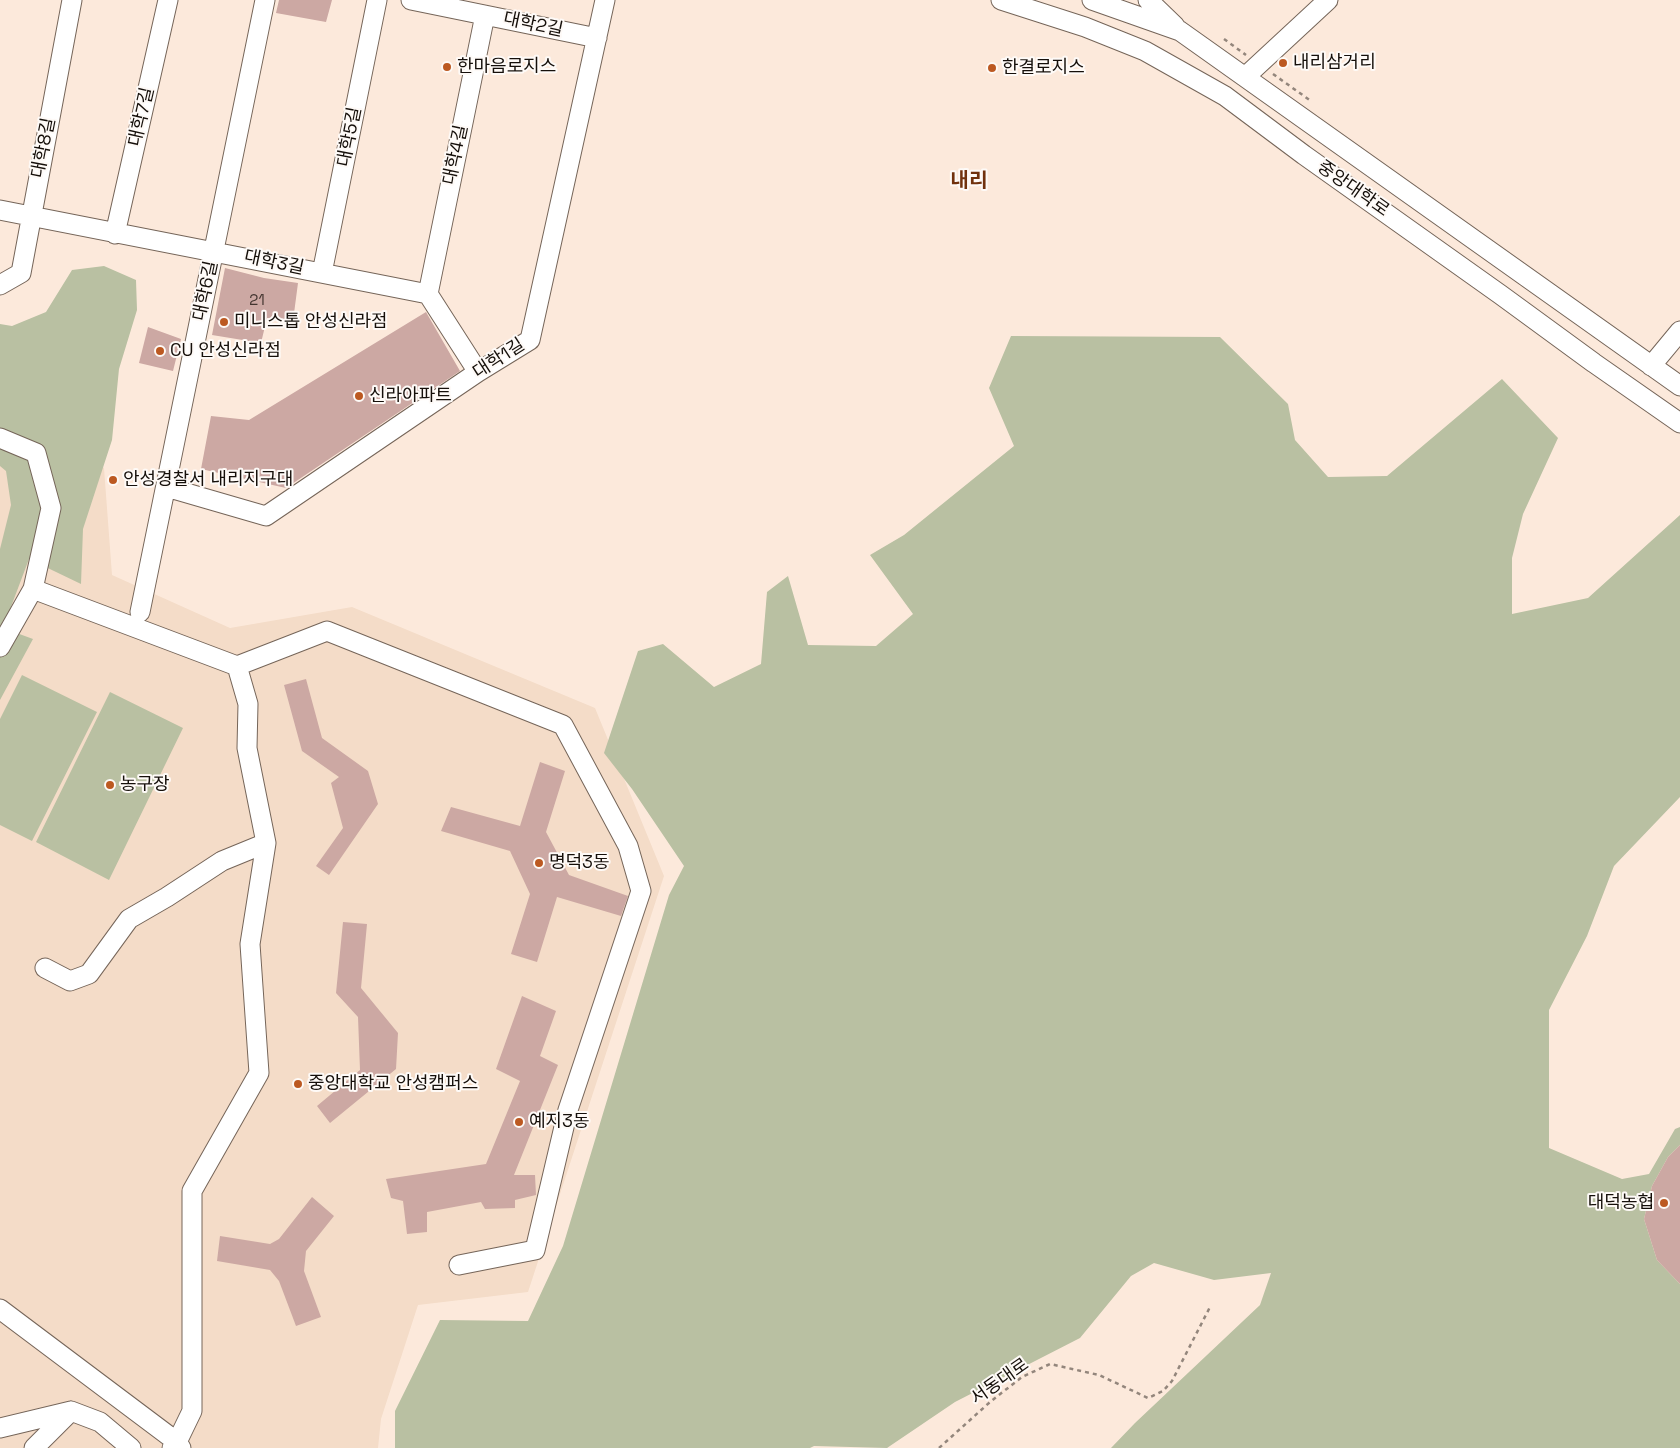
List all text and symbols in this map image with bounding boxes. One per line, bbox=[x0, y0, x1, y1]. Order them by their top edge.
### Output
street label: 대학2길 bbox=[501, 8, 565, 42]
place label: 내리삼거리 bbox=[1293, 52, 1376, 74]
place label: 한마음로지스 bbox=[457, 56, 556, 78]
place label: 한결로지스 bbox=[1002, 57, 1085, 79]
marker: 내리삼거리 bbox=[1277, 57, 1289, 69]
marker: 한마음로지스 bbox=[441, 61, 453, 73]
marker: 한결로지스 bbox=[986, 62, 998, 74]
street label: 대학7길 bbox=[125, 85, 159, 149]
street label: 대학5길 bbox=[334, 105, 366, 169]
street label: 대학8길 bbox=[28, 116, 60, 180]
street label: 대학4길 bbox=[439, 123, 473, 187]
street label: 중앙대학로 bbox=[1313, 156, 1393, 222]
district label: 내리 bbox=[951, 170, 987, 194]
street label: 대학3길 bbox=[242, 246, 306, 280]
street label: 대학6길 bbox=[189, 259, 223, 323]
house number: 21 bbox=[249, 292, 265, 310]
place label: 미니스톱 안성신라점 bbox=[234, 311, 388, 333]
marker: 미니스톱 안성신라점 bbox=[218, 316, 230, 328]
street label: 대학1길 bbox=[469, 334, 529, 384]
place label: CU 안성신라점 bbox=[170, 340, 281, 362]
marker: CU 안성신라점 bbox=[154, 345, 166, 357]
place label: 신라아파트 bbox=[369, 385, 452, 407]
marker: 신라아파트 bbox=[353, 390, 365, 402]
place label: 안성경찰서 내리지구대 bbox=[123, 469, 293, 491]
marker: 안성경찰서 내리지구대 bbox=[107, 474, 119, 486]
place label: 농구장 bbox=[120, 774, 170, 796]
marker: 농구장 bbox=[104, 779, 116, 791]
place label: 명덕3동 bbox=[549, 852, 610, 874]
marker: 명덕3동 bbox=[533, 857, 545, 869]
place label: 중앙대학교 안성캠퍼스 bbox=[308, 1073, 478, 1095]
marker: 중앙대학교 안성캠퍼스 bbox=[292, 1078, 304, 1090]
place label: 예지3동 bbox=[529, 1111, 590, 1133]
marker: 예지3동 bbox=[513, 1116, 525, 1128]
place label: 대덕농협 bbox=[1588, 1192, 1654, 1214]
marker: 대덕농협 bbox=[1658, 1197, 1670, 1209]
street label: 서동대로 bbox=[967, 1354, 1033, 1410]

